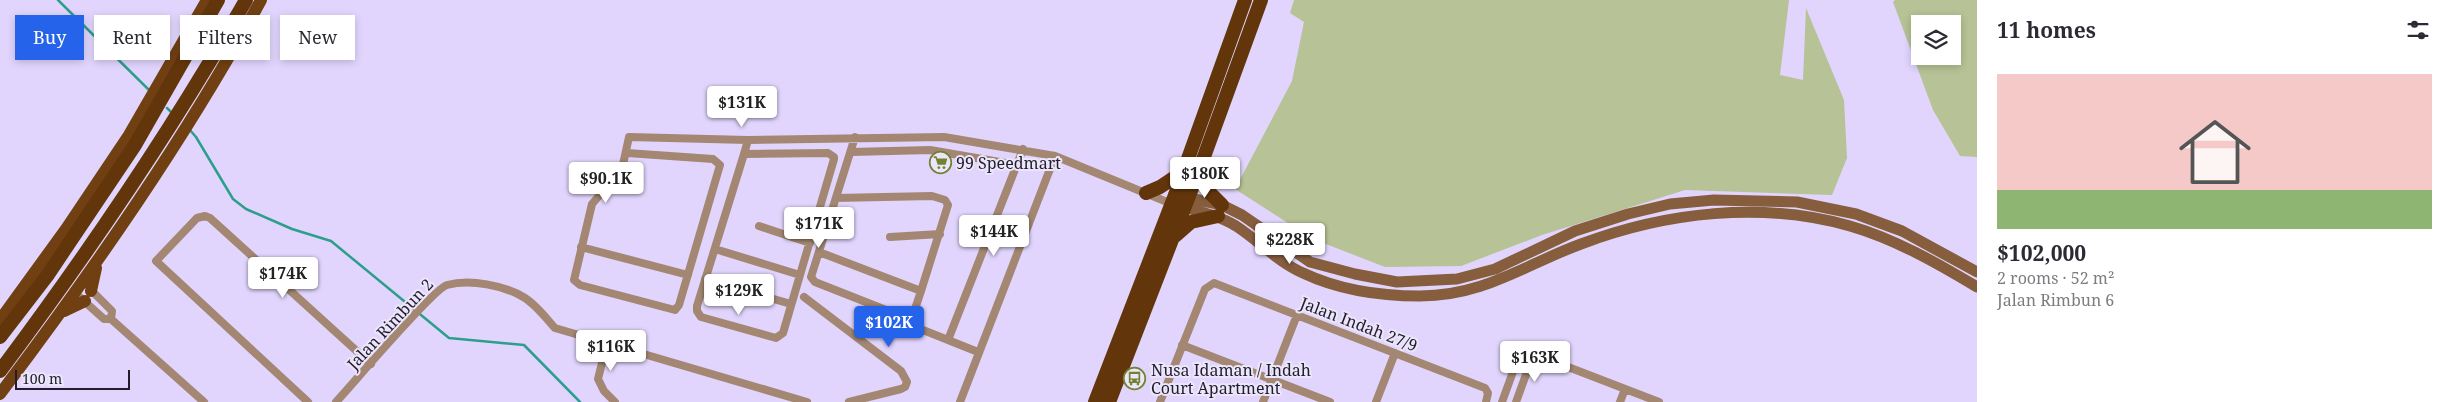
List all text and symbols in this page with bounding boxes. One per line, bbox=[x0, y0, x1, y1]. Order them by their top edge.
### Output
chip: Buy bbox=[15, 15, 84, 60]
chip: Rent bbox=[94, 15, 170, 60]
chip: Filters bbox=[180, 15, 270, 60]
chip: New bbox=[280, 15, 355, 60]
map controls bbox=[1911, 15, 1961, 65]
button: layers bbox=[1911, 15, 1961, 65]
text: 11 homes bbox=[1997, 16, 2096, 44]
icon: filters bbox=[2404, 16, 2432, 44]
pin: $131K bbox=[707, 86, 777, 128]
text: $131K bbox=[718, 91, 766, 113]
icon: home bbox=[2170, 107, 2260, 197]
supermarket icon: 99 Speedmart bbox=[928, 151, 952, 175]
place label: 99 Speedmart bbox=[956, 152, 1061, 174]
pin: $180K bbox=[1170, 156, 1240, 199]
pin: $90.1K bbox=[565, 162, 647, 204]
text: $180K bbox=[1181, 162, 1229, 184]
text: $90.1K bbox=[580, 167, 632, 189]
pin: $171K bbox=[784, 206, 854, 249]
text: $171K bbox=[795, 212, 843, 234]
pin: $144K bbox=[959, 214, 1029, 257]
text: $144K bbox=[970, 220, 1018, 242]
pin: $228K bbox=[1255, 222, 1325, 265]
text: $228K bbox=[1266, 228, 1314, 250]
text: $102,000 bbox=[1997, 239, 2086, 267]
pin: $174K bbox=[248, 256, 318, 299]
text: $174K bbox=[259, 262, 307, 284]
text: 2 rooms · 52 m² bbox=[1997, 267, 2114, 289]
street label: Jalan Rimbun 2 bbox=[341, 274, 438, 375]
pin: $129K bbox=[704, 274, 774, 316]
text: $129K bbox=[715, 279, 763, 301]
text: Jalan Rimbun 6 bbox=[1997, 289, 2114, 311]
street label: Jalan Indah 27/9 bbox=[1296, 291, 1421, 356]
pin: $102K bbox=[854, 306, 924, 348]
text: $102K bbox=[865, 311, 913, 333]
pin: $116K bbox=[576, 330, 646, 372]
text: $116K bbox=[587, 335, 635, 357]
pin: $163K bbox=[1500, 340, 1570, 383]
text: $163K bbox=[1511, 346, 1559, 368]
place label: Nusa Idaman / Indah Court Apartment bbox=[1151, 359, 1311, 399]
scale bar bbox=[15, 367, 130, 390]
bus stop icon: Nusa Idaman / Indah Court Apartment bbox=[1123, 367, 1147, 391]
text: 100 m bbox=[22, 369, 62, 388]

